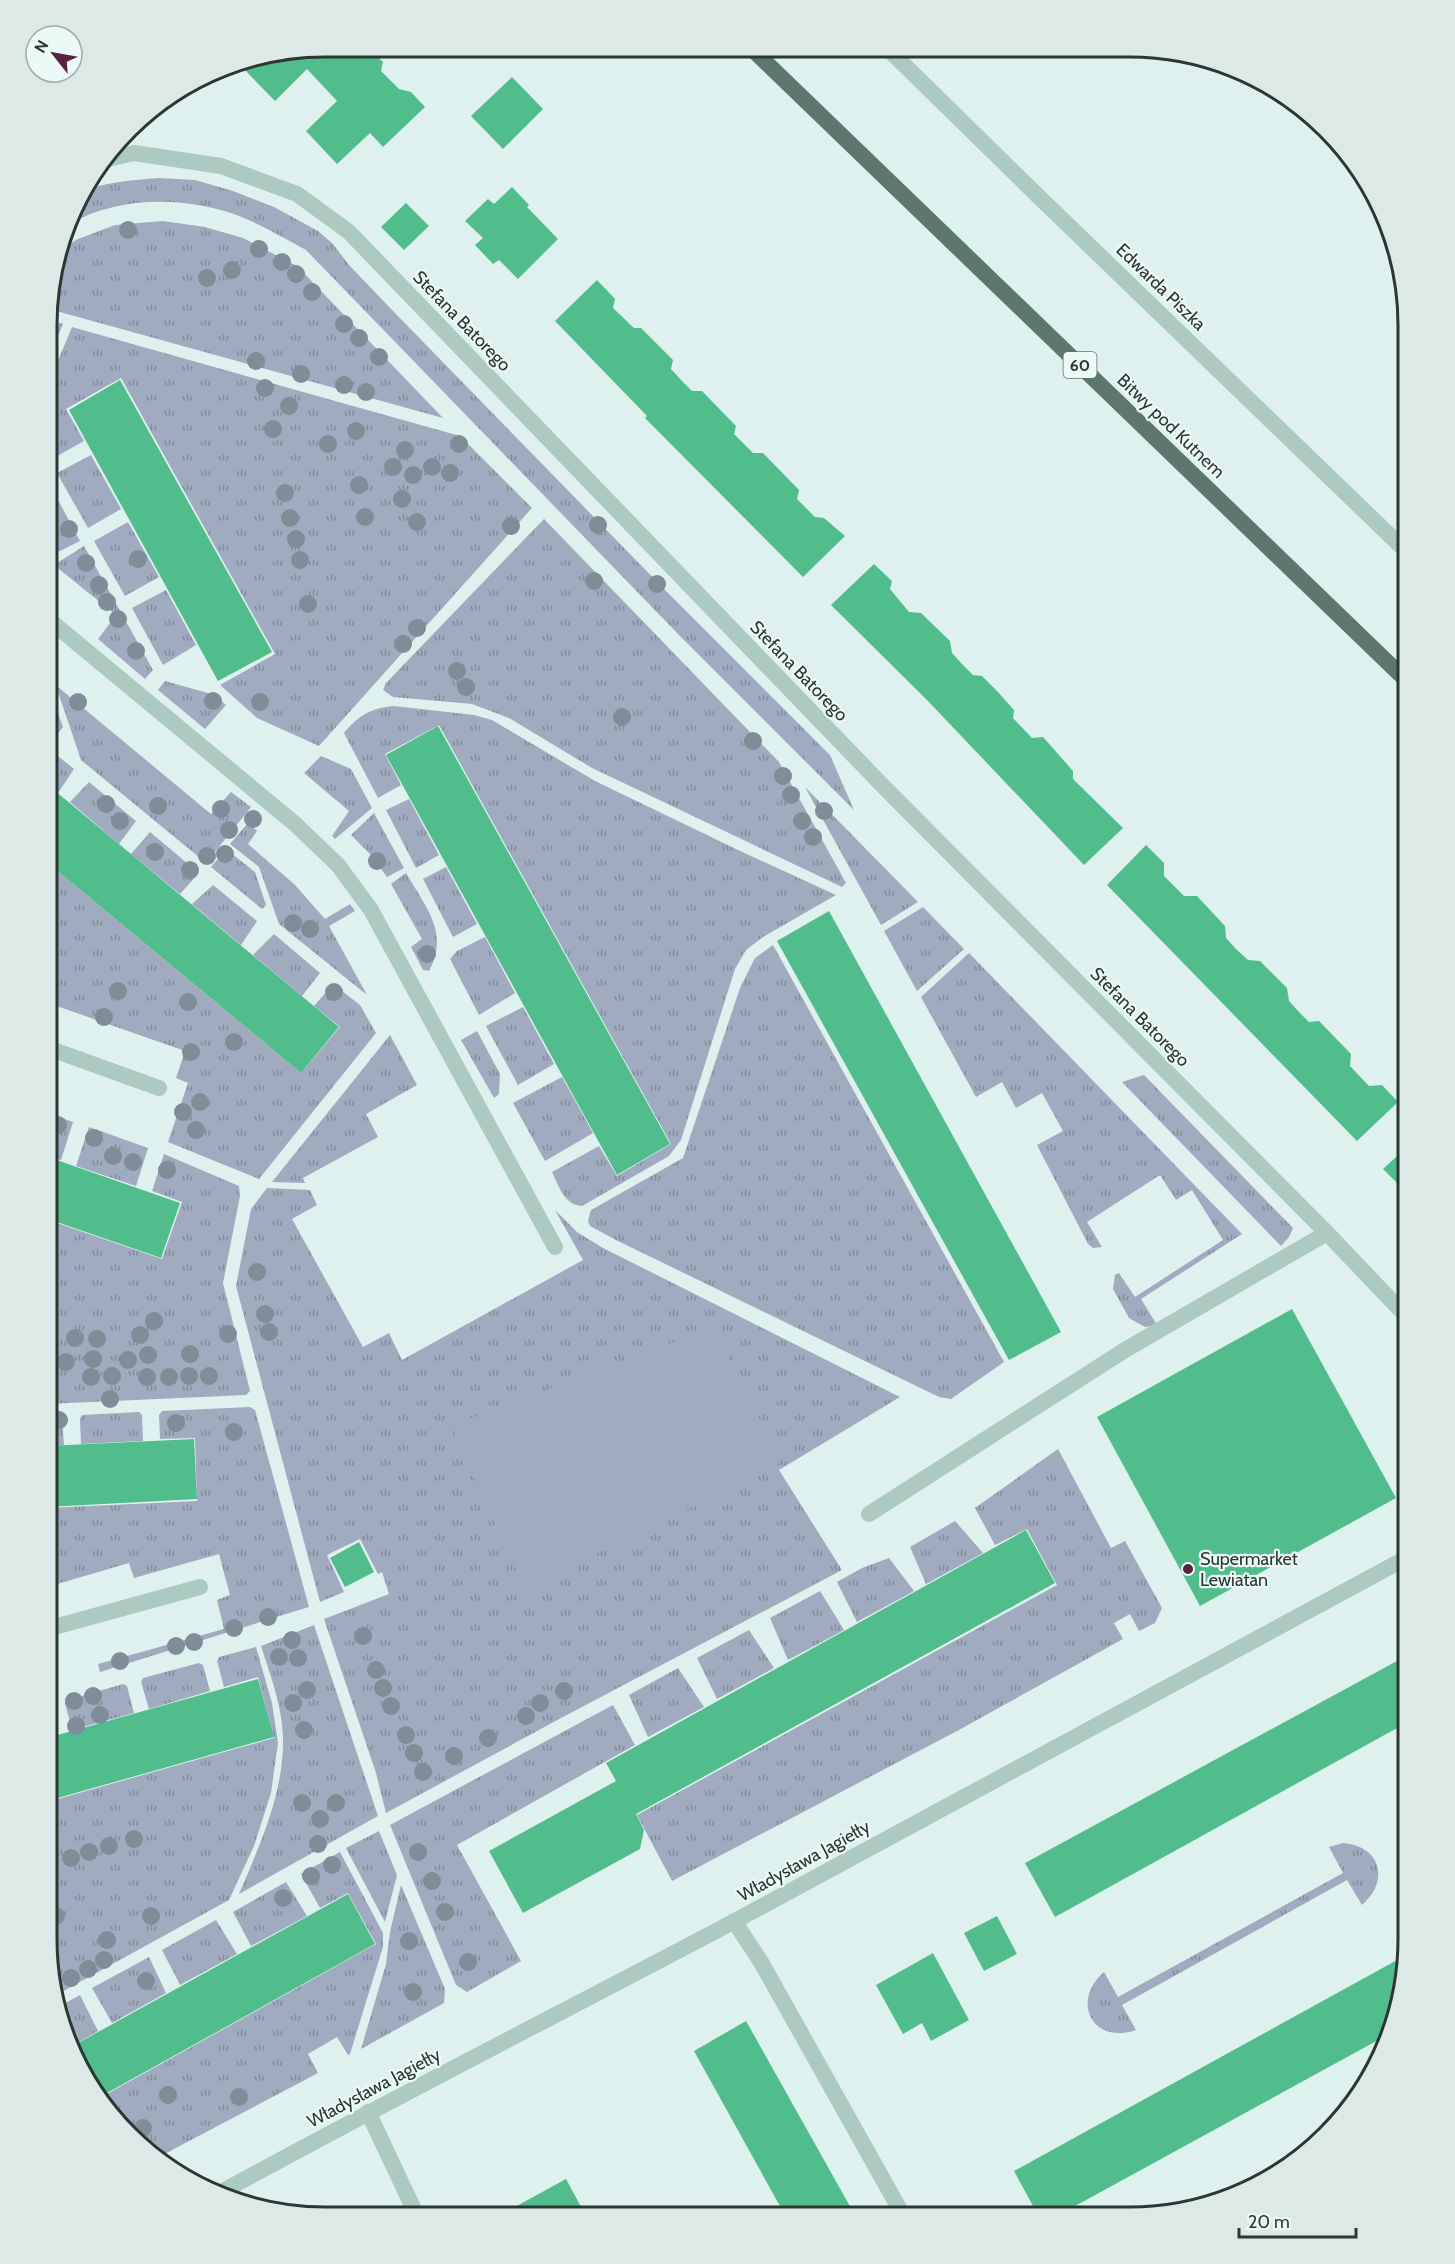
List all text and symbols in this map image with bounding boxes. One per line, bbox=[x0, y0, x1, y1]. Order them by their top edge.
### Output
north arrow bbox=[24, 24, 84, 84]
text: N bbox=[31, 37, 53, 56]
street label: Edwarda Piszka bbox=[1112, 239, 1211, 335]
street label: Stefana Batorego bbox=[408, 266, 516, 376]
road number: 60 bbox=[1064, 352, 1096, 378]
street label: Bitwy pod Kutnem bbox=[1113, 369, 1229, 483]
street label: Stefana Batorego bbox=[745, 616, 853, 726]
street label: Stefana Batorego bbox=[1086, 963, 1194, 1071]
place label: Supermarket Lewiatan bbox=[1200, 1548, 1298, 1591]
marker: Supermarket Lewiatan bbox=[1181, 1562, 1195, 1576]
street label: Władysława Jagiełły bbox=[734, 1816, 874, 1906]
street label: Władysława Jagiełły bbox=[304, 2044, 444, 2132]
scale bar bbox=[1239, 2201, 1356, 2239]
text: 20 m bbox=[1248, 2211, 1290, 2233]

